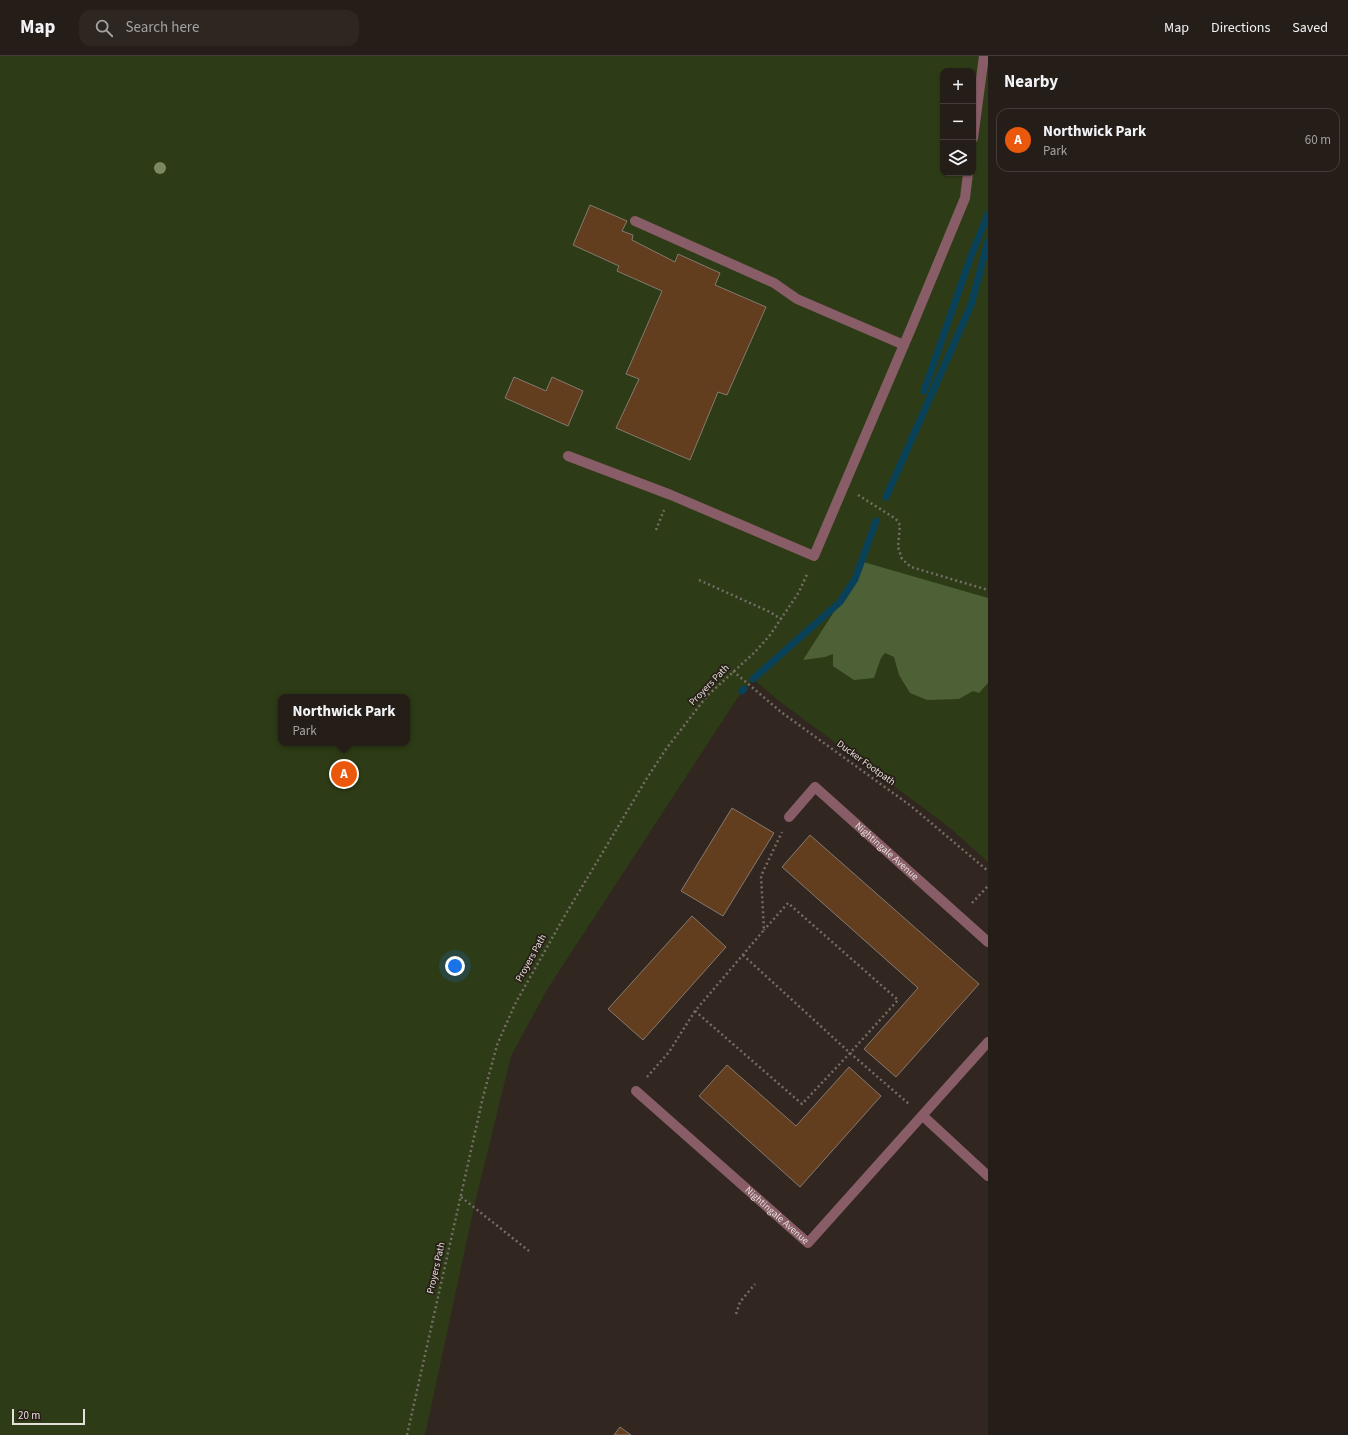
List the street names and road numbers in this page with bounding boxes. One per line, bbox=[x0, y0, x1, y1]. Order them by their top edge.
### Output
street label: Proyers Path bbox=[686, 661, 732, 709]
street label: Ducker Footpath bbox=[834, 737, 898, 789]
street label: Nightingale Avenue bbox=[852, 819, 922, 884]
street label: Proyers Path bbox=[512, 932, 550, 984]
street label: Nightingale Avenue bbox=[742, 1183, 812, 1248]
street label: Proyers Path bbox=[423, 1241, 449, 1295]

